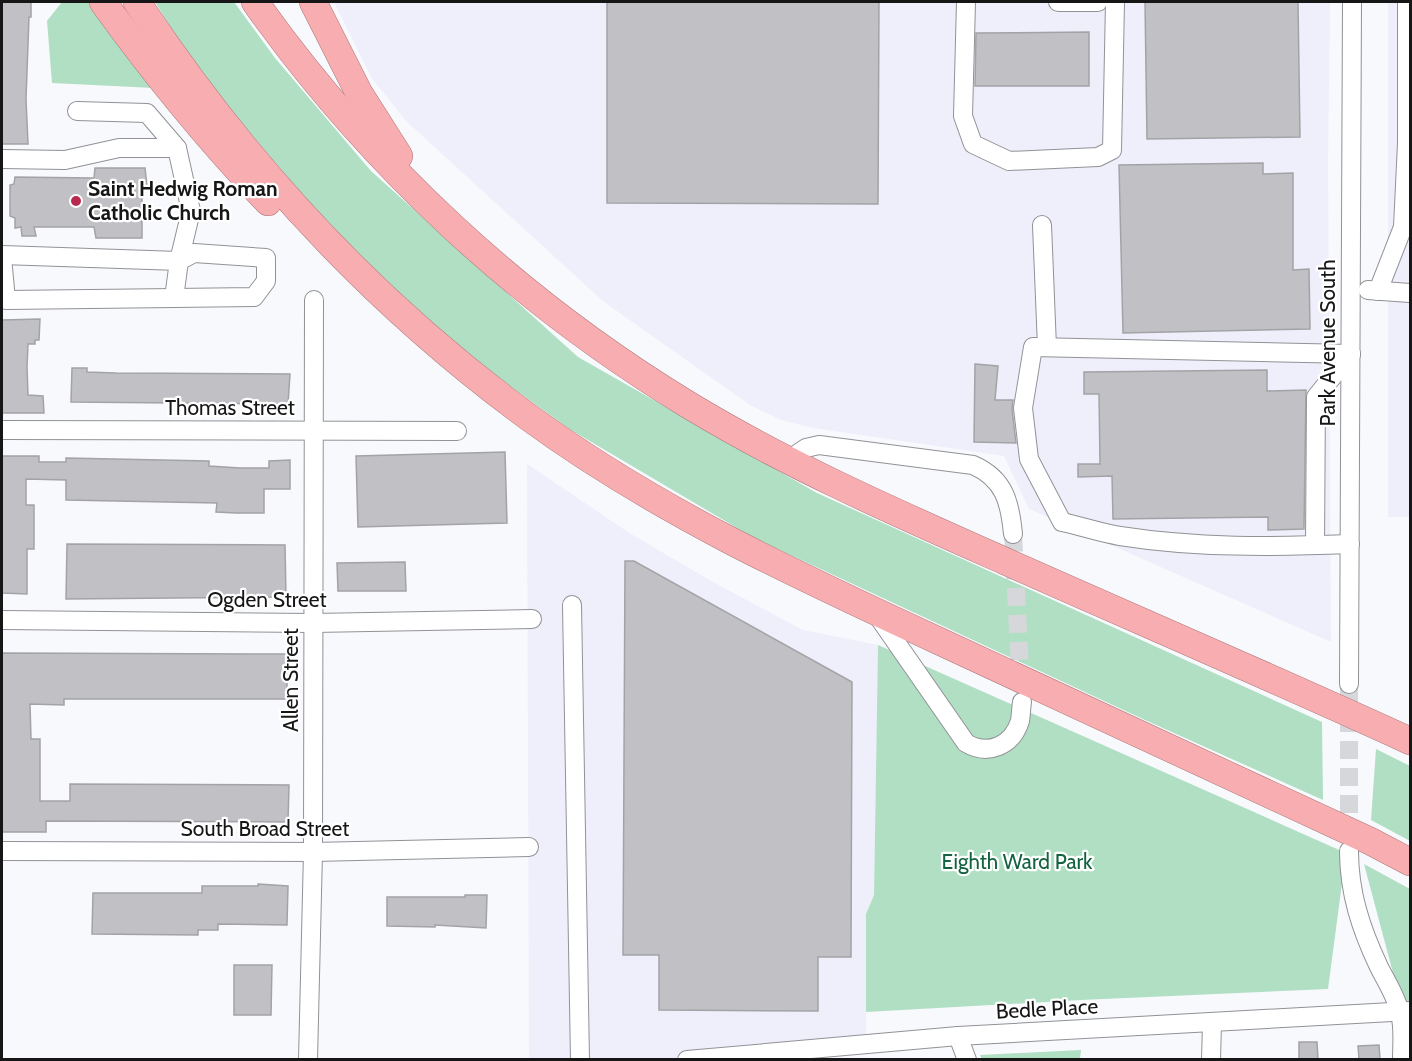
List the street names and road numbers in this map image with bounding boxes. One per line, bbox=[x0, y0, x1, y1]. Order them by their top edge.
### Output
street label: Park Avenue South bbox=[1315, 259, 1340, 427]
street label: Thomas Street bbox=[165, 395, 295, 420]
street label: Ogden Street bbox=[207, 587, 327, 612]
street label: Allen Street bbox=[278, 628, 303, 732]
street label: South Broad Street bbox=[181, 816, 349, 841]
street label: Bedle Place bbox=[995, 993, 1099, 1024]

